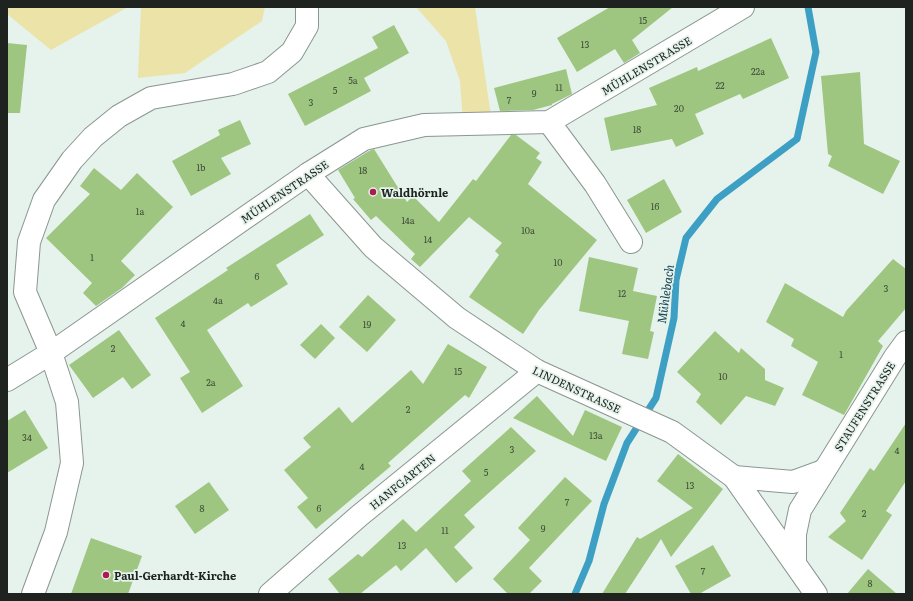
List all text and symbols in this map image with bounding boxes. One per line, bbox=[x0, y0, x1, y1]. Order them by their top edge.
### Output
house number: 15 bbox=[639, 13, 648, 27]
street label: MÜHLENSTRASSE bbox=[598, 32, 694, 98]
house number: 13 bbox=[581, 37, 589, 51]
house number: 22a bbox=[751, 64, 765, 78]
house number: 5a bbox=[348, 73, 358, 87]
house number: 22 bbox=[715, 78, 725, 92]
house number: 11 bbox=[555, 80, 563, 94]
house number: 5 bbox=[333, 83, 338, 97]
house number: 9 bbox=[532, 86, 537, 100]
house number: 7 bbox=[507, 93, 512, 107]
house number: 3 bbox=[309, 95, 314, 109]
house number: 20 bbox=[674, 101, 684, 115]
house number: 18 bbox=[633, 122, 641, 136]
street label: MÜHLENSTRASSE bbox=[237, 156, 331, 226]
house number: 1b bbox=[196, 160, 206, 174]
house number: 18 bbox=[359, 163, 367, 177]
place label: Waldhörnle bbox=[381, 184, 448, 200]
marker: Waldhörnle bbox=[368, 187, 378, 197]
house number: 16 bbox=[651, 199, 659, 213]
house number: 1a bbox=[136, 204, 144, 218]
house number: 14a bbox=[401, 213, 415, 227]
house number: 10a bbox=[521, 223, 535, 237]
house number: 14 bbox=[424, 232, 432, 246]
house number: 1 bbox=[90, 250, 94, 264]
house number: 10 bbox=[554, 255, 562, 269]
water label: Mühlebach bbox=[652, 263, 678, 325]
house number: 6 bbox=[255, 269, 260, 283]
house number: 3 bbox=[884, 281, 889, 295]
house number: 12 bbox=[618, 286, 627, 300]
house number: 4a bbox=[213, 293, 223, 307]
house number: 4 bbox=[181, 316, 186, 330]
house number: 19 bbox=[363, 317, 371, 331]
house number: 2 bbox=[111, 341, 116, 355]
house number: 1 bbox=[839, 347, 843, 361]
street label: STAUFENSTRASSE bbox=[830, 358, 898, 454]
street label: LINDENSTRASSE bbox=[530, 361, 624, 417]
house number: 15 bbox=[454, 364, 463, 378]
house number: 10 bbox=[719, 369, 727, 383]
house number: 2a bbox=[206, 375, 216, 389]
house number: 2 bbox=[406, 402, 411, 416]
house number: 13a bbox=[589, 428, 603, 442]
house number: 34 bbox=[22, 430, 32, 444]
house number: 3 bbox=[510, 442, 515, 456]
house number: 4 bbox=[895, 443, 900, 457]
street label: HANFGARTEN bbox=[366, 449, 438, 513]
house number: 4 bbox=[360, 459, 365, 473]
house number: 5 bbox=[484, 465, 489, 479]
house number: 13 bbox=[686, 478, 694, 492]
house number: 7 bbox=[565, 495, 570, 509]
house number: 8 bbox=[200, 501, 205, 515]
house number: 6 bbox=[317, 501, 322, 515]
house number: 2 bbox=[862, 506, 867, 520]
house number: 9 bbox=[541, 521, 546, 535]
house number: 11 bbox=[441, 523, 449, 537]
house number: 13 bbox=[398, 538, 406, 552]
house number: 7 bbox=[701, 564, 706, 578]
place label: Paul-Gerhardt-Kirche bbox=[114, 567, 236, 583]
marker: Paul-Gerhardt-Kirche bbox=[101, 570, 111, 580]
house number: 8 bbox=[868, 576, 873, 590]

